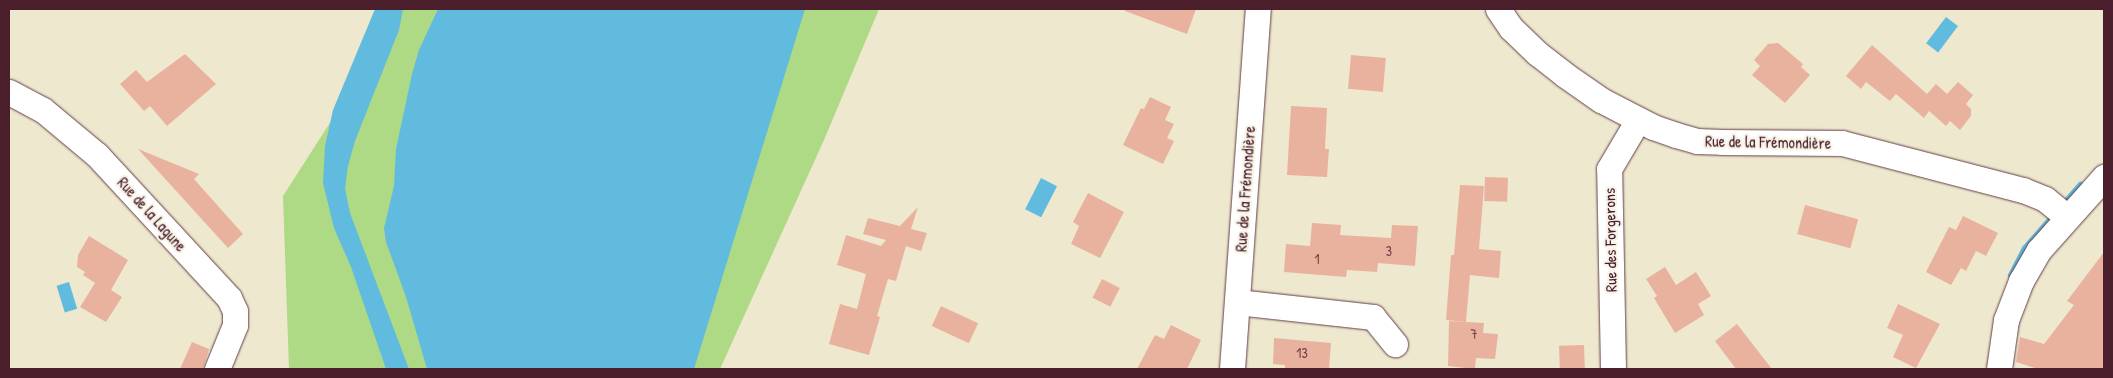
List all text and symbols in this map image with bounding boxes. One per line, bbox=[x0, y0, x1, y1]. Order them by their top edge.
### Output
street label: Rue de la Frémondière bbox=[1231, 125, 1259, 253]
street label: Rue de la Frémondière bbox=[1705, 131, 1831, 153]
street label: Rue de la Lagune bbox=[114, 173, 190, 255]
street label: Rue des Forgerons bbox=[1599, 188, 1621, 292]
house number: 3 bbox=[1386, 243, 1392, 259]
house number: 1 bbox=[1314, 251, 1320, 267]
house number: 7 bbox=[1471, 326, 1477, 342]
house number: 13 bbox=[1296, 345, 1308, 361]

